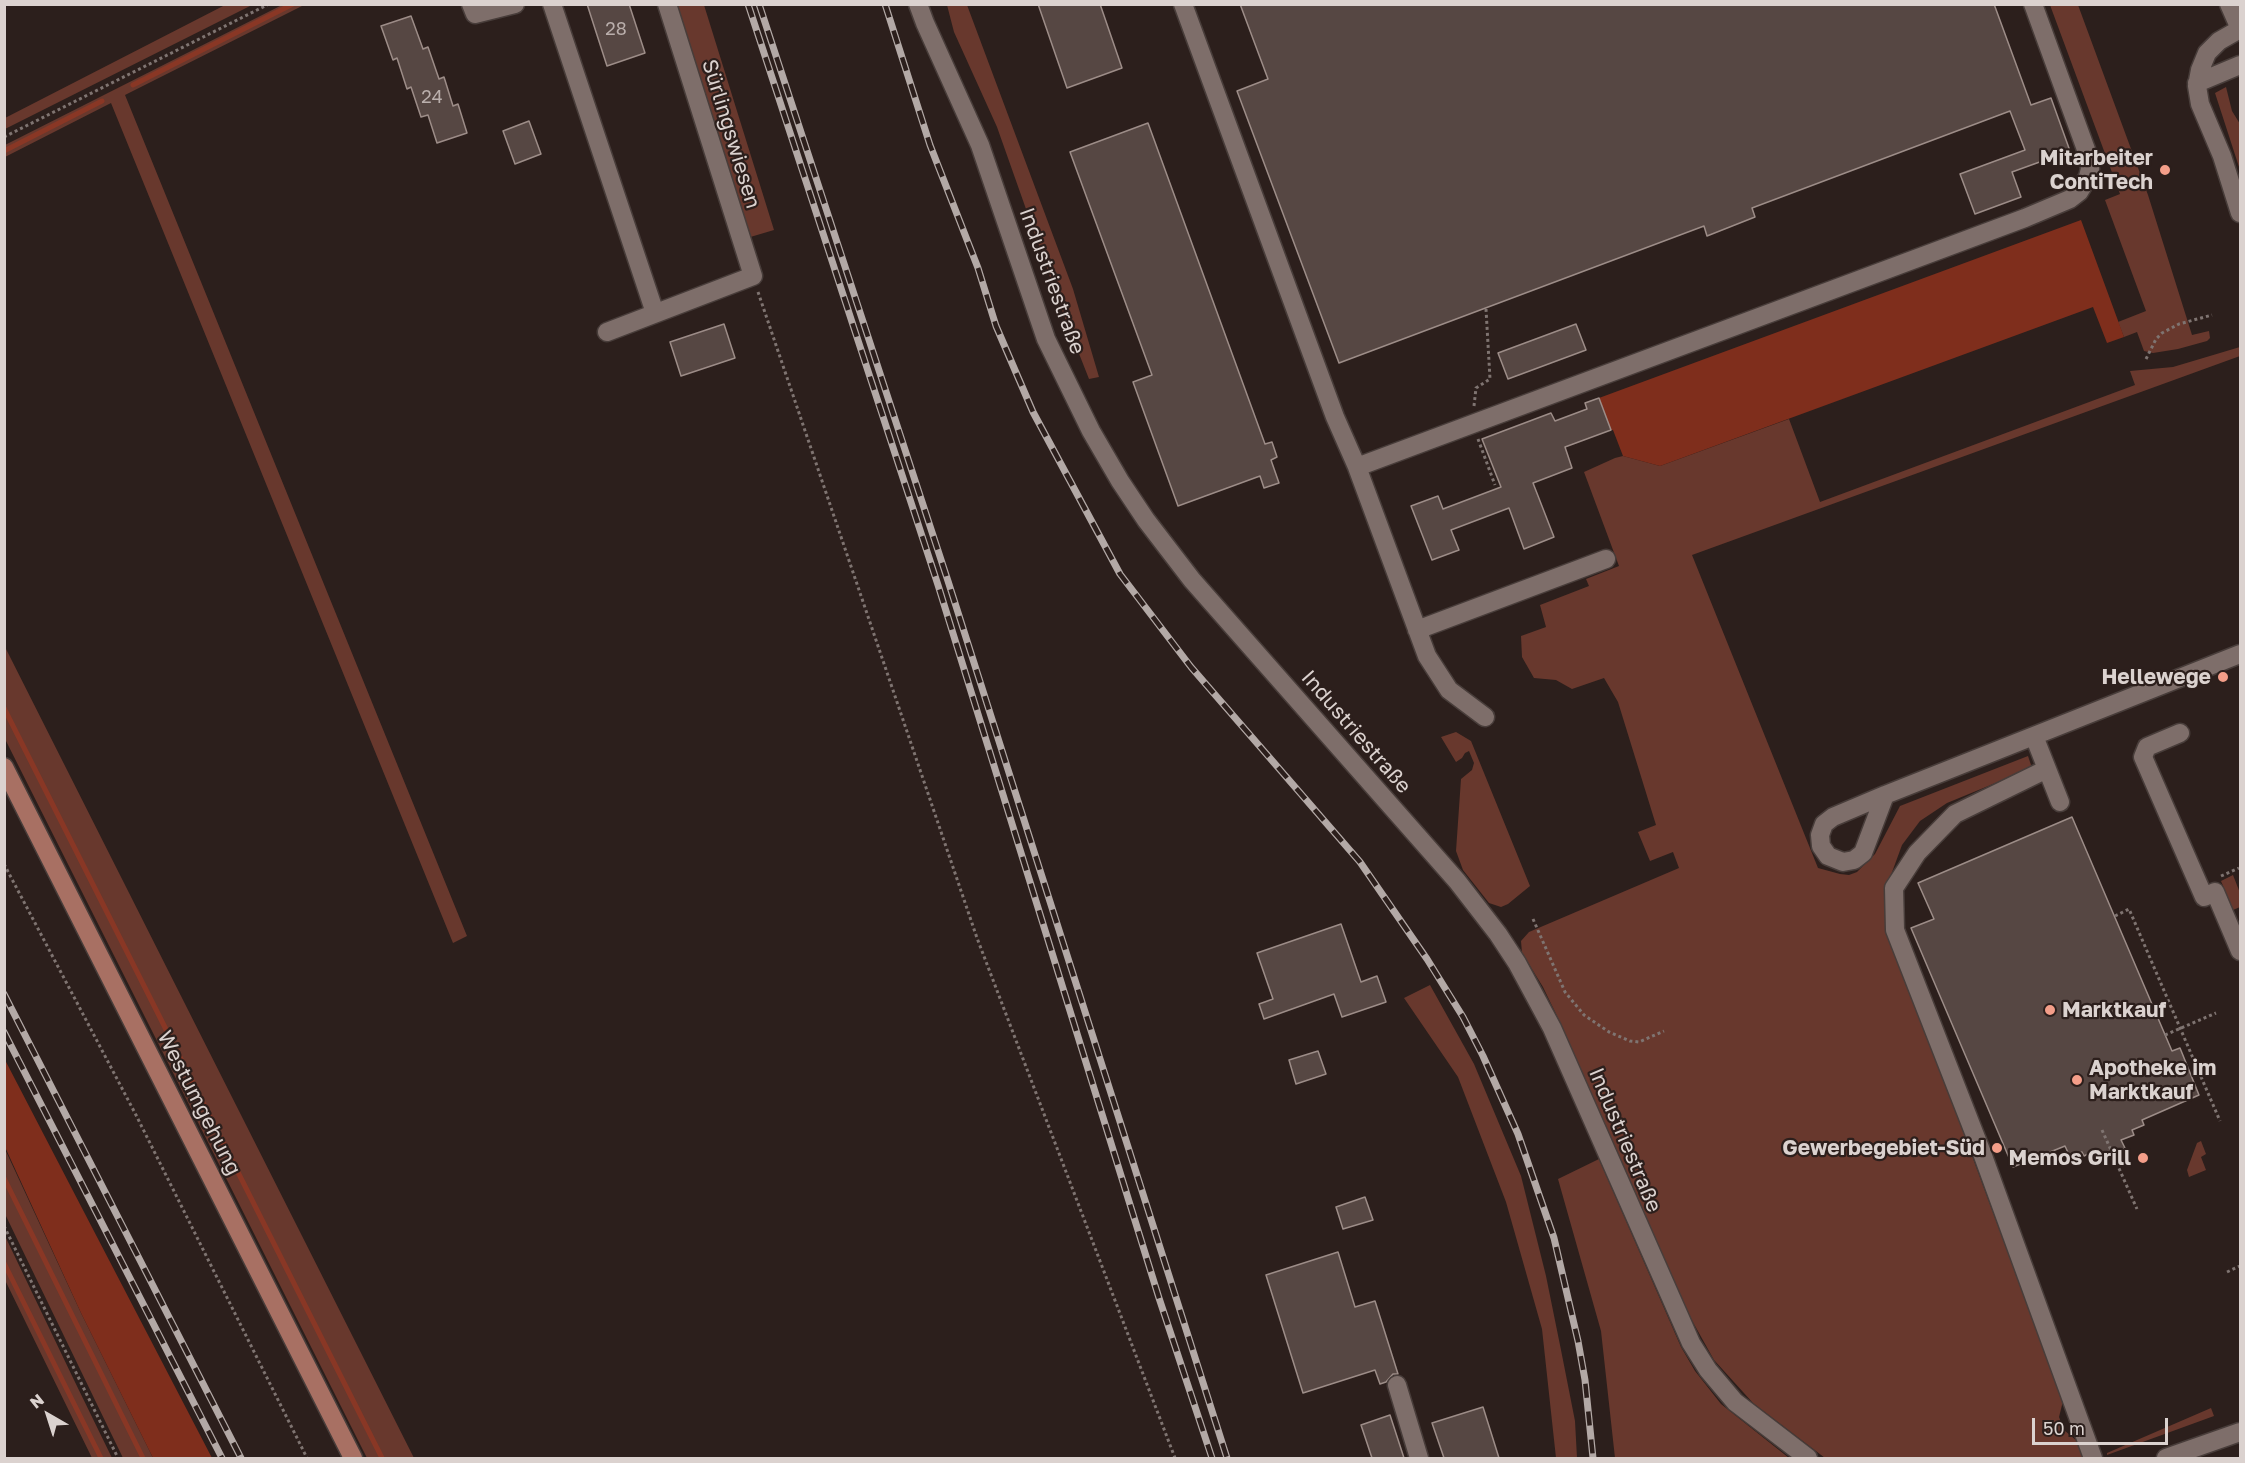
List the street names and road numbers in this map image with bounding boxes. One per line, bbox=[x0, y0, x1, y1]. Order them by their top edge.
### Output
street label: Sürlingswiesen bbox=[696, 56, 766, 212]
street label: Industriestraße bbox=[1014, 204, 1090, 358]
street label: Industriestraße bbox=[1296, 665, 1416, 799]
street label: Westumgehung bbox=[152, 1027, 246, 1179]
street label: Industriestraße bbox=[1583, 1064, 1667, 1216]

